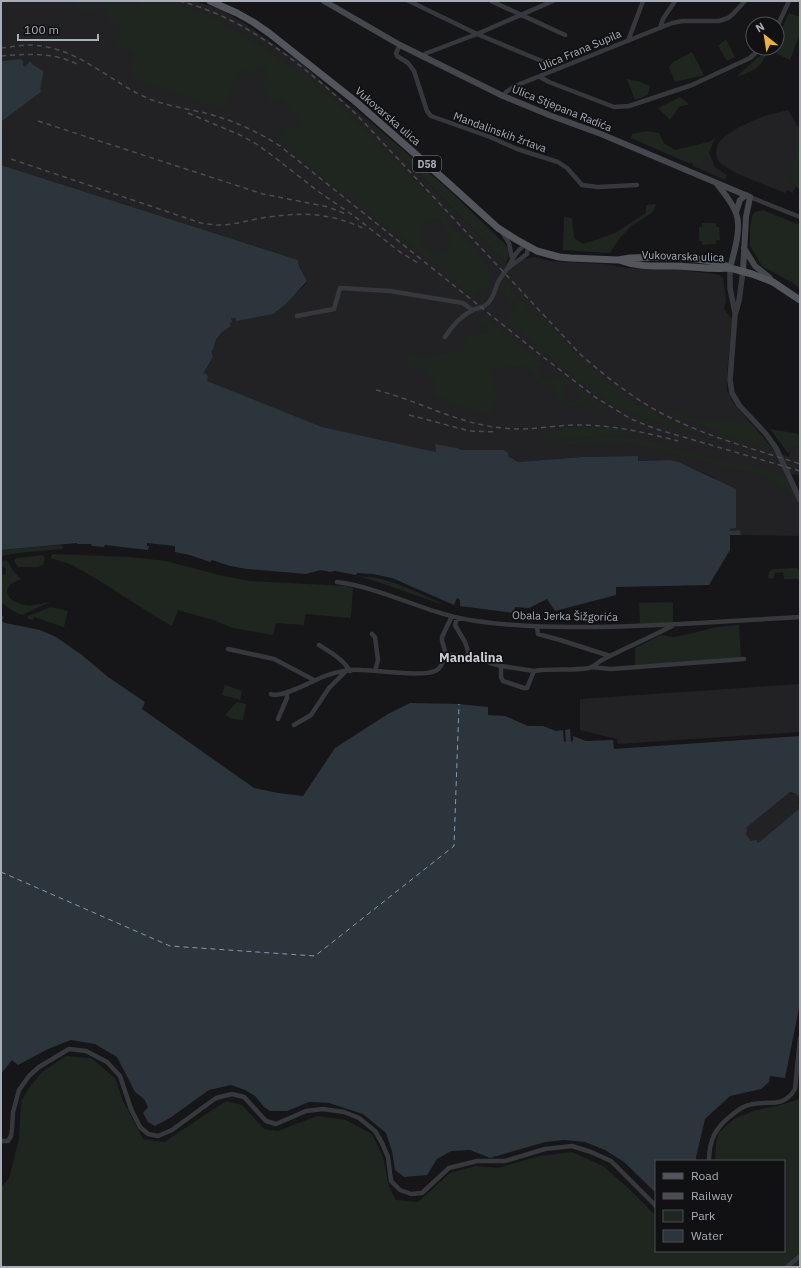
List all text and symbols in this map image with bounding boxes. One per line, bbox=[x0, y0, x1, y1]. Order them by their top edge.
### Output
scale bar bbox=[18, 16, 98, 42]
north arrow bbox=[745, 16, 785, 56]
text: N bbox=[753, 19, 767, 35]
text: 100 m bbox=[24, 22, 59, 37]
street label: Ulica Frana Supila bbox=[537, 26, 624, 74]
street label: Ulica Stjepana Radića bbox=[510, 82, 614, 134]
street label: Vukovarska ulica bbox=[352, 84, 424, 148]
street label: Mandalinskih žrtava bbox=[452, 109, 549, 155]
road number: D58 bbox=[413, 156, 441, 172]
street label: Vukovarska ulica bbox=[641, 248, 725, 264]
street label: Obala Jerka Šižgorića bbox=[512, 608, 618, 624]
district label: Mandalina bbox=[439, 649, 503, 666]
legend bbox=[655, 1160, 785, 1252]
text: Road bbox=[691, 1168, 719, 1183]
text: Railway bbox=[691, 1188, 733, 1203]
text: Park bbox=[691, 1208, 716, 1223]
text: Water bbox=[691, 1228, 724, 1243]

